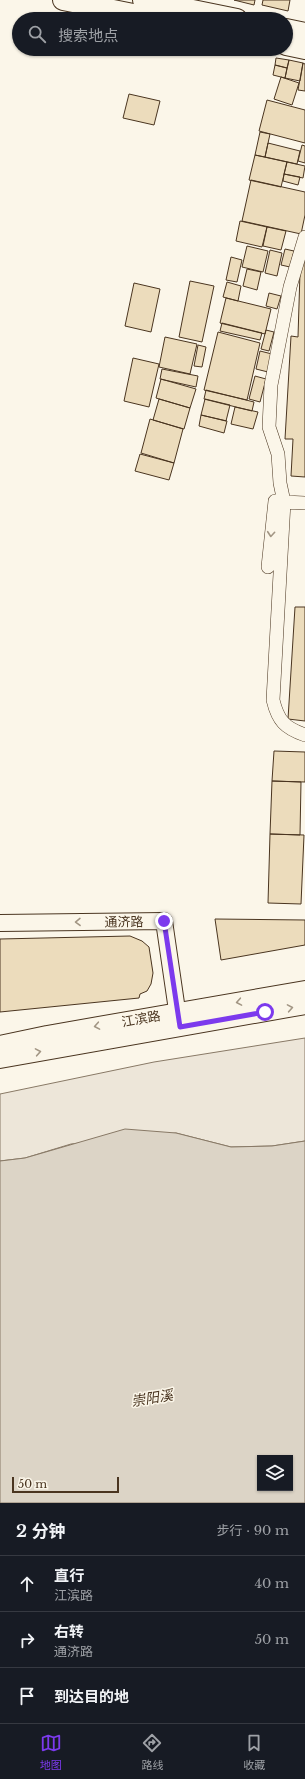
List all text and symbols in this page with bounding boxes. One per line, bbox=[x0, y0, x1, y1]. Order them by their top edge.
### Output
search box bbox=[12, 12, 293, 56]
icon: search bbox=[26, 23, 48, 45]
text: 搜索地点 bbox=[58, 26, 118, 45]
one-way arrow bbox=[266, 531, 275, 537]
route end bbox=[155, 912, 173, 930]
street label: 通济路 bbox=[104, 913, 144, 931]
one-way arrow bbox=[75, 918, 81, 926]
one-way arrow bbox=[236, 997, 242, 1006]
route start bbox=[256, 1003, 274, 1021]
one-way arrow bbox=[287, 1004, 294, 1012]
street label: 江滨路 bbox=[120, 1007, 162, 1031]
one-way arrow bbox=[94, 1022, 100, 1030]
one-way arrow bbox=[35, 1048, 41, 1057]
water label: 崇阳溪 bbox=[130, 1386, 176, 1410]
map controls bbox=[257, 1455, 293, 1491]
button: layers bbox=[257, 1455, 293, 1491]
scale bar bbox=[12, 1475, 119, 1494]
text: 50 m bbox=[18, 1477, 47, 1491]
text: 2 分钟 bbox=[16, 1521, 66, 1542]
text: 步行 · 90 m bbox=[217, 1522, 289, 1539]
text: 直行 bbox=[54, 1566, 84, 1585]
icon: ahead bbox=[16, 1573, 38, 1595]
text: 40 m bbox=[254, 1575, 289, 1592]
text: 江滨路 bbox=[54, 1587, 93, 1604]
text: 右转 bbox=[54, 1622, 84, 1641]
icon: right bbox=[16, 1629, 38, 1651]
text: 50 m bbox=[255, 1631, 289, 1648]
text: 通济路 bbox=[54, 1643, 93, 1660]
icon: arrive bbox=[16, 1685, 38, 1707]
text: 到达目的地 bbox=[54, 1687, 129, 1706]
tab: 地图 bbox=[40, 1732, 62, 1772]
tab: 路线 bbox=[141, 1732, 163, 1772]
tab: 收藏 bbox=[243, 1732, 265, 1772]

